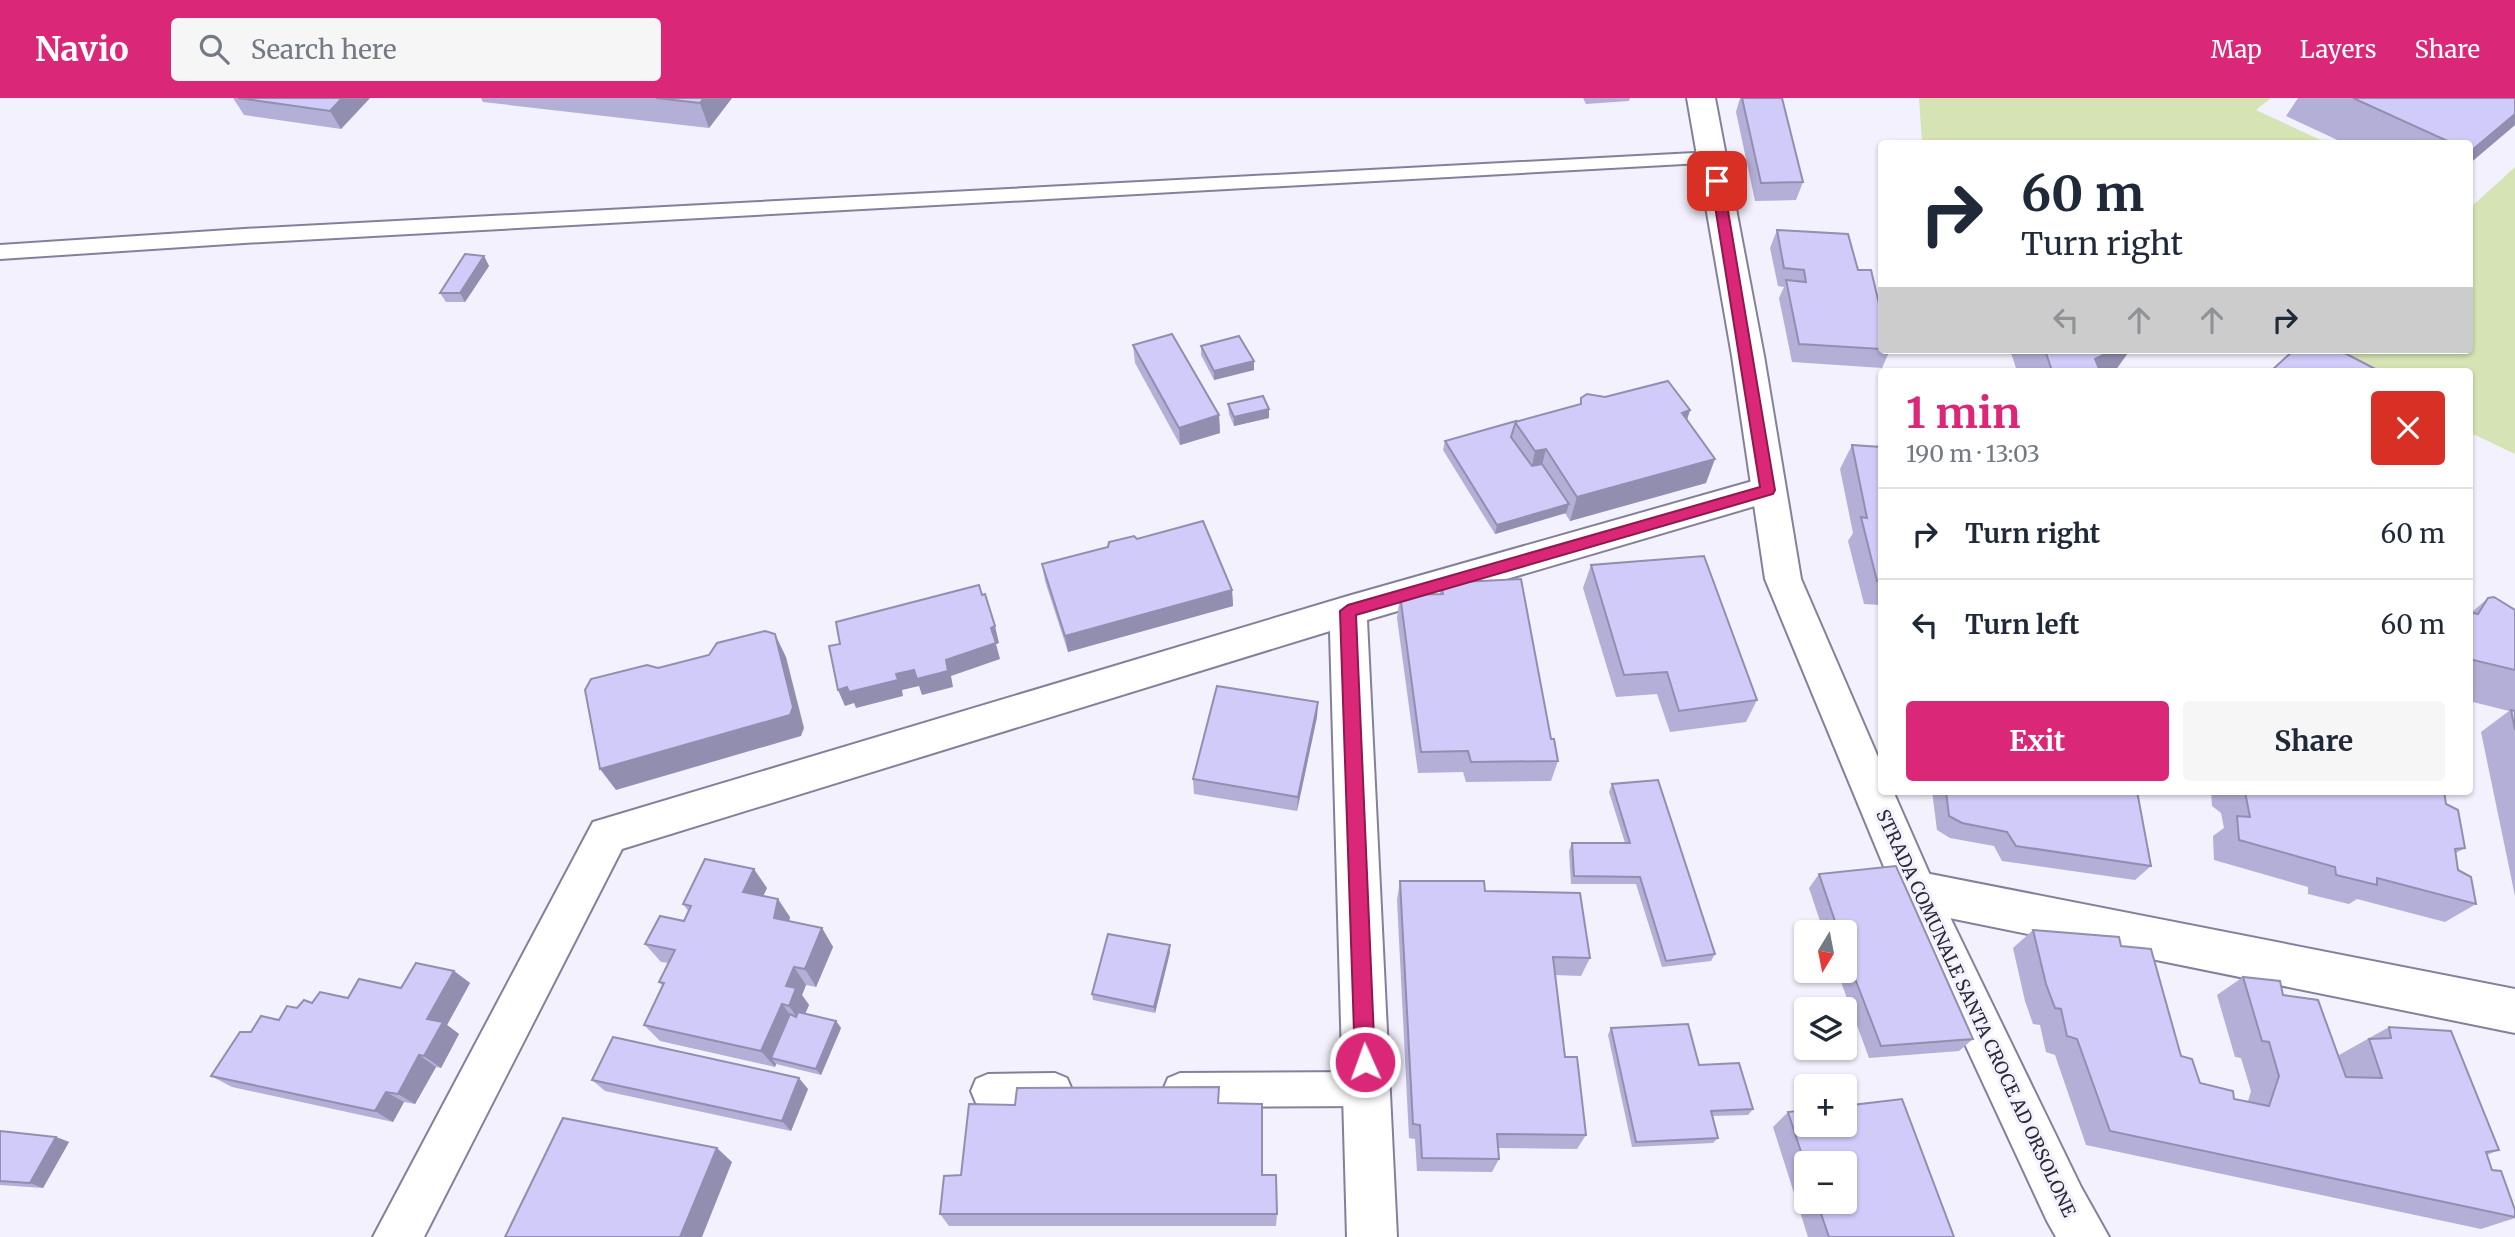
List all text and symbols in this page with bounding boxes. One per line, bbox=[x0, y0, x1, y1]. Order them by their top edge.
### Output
search box bbox=[171, 18, 661, 81]
text: Navio bbox=[35, 29, 129, 70]
icon: search bbox=[195, 30, 233, 68]
text: Search here bbox=[251, 33, 396, 66]
text: Map bbox=[2211, 34, 2262, 65]
text: Layers bbox=[2300, 34, 2376, 65]
text: Share bbox=[2414, 34, 2480, 65]
pin bbox=[1687, 151, 1747, 211]
icon: arrive bbox=[1698, 162, 1736, 200]
text: 60 m bbox=[2021, 163, 2144, 224]
icon: right bbox=[1906, 168, 1997, 259]
text: Turn right bbox=[2021, 224, 2183, 264]
icon: left bbox=[2047, 301, 2085, 339]
icon: ahead bbox=[2120, 301, 2158, 339]
icon: ahead bbox=[2193, 301, 2231, 339]
icon: right bbox=[2266, 301, 2304, 339]
text: 1 min bbox=[1906, 387, 2020, 439]
button: close bbox=[2371, 391, 2445, 465]
text: 190 m · 13:03 bbox=[1906, 439, 2040, 468]
icon: right bbox=[1906, 515, 1944, 553]
text: Turn right bbox=[1965, 517, 2100, 550]
text: 60 m bbox=[2381, 517, 2445, 550]
icon: left bbox=[1906, 606, 1944, 644]
text: Turn left bbox=[1965, 608, 2079, 641]
text: 60 m bbox=[2381, 608, 2445, 641]
button: Exit bbox=[1906, 701, 2169, 781]
button: Share bbox=[2183, 701, 2445, 781]
street label: STRADA COMUNALE SANTA CROCE AD ORSOLONE bbox=[1871, 806, 2081, 1221]
north arrow bbox=[1794, 920, 1857, 984]
map controls bbox=[1794, 920, 1857, 1214]
button: layers bbox=[1794, 997, 1857, 1060]
position arrow bbox=[1328, 1025, 1402, 1099]
button: + bbox=[1794, 1074, 1857, 1137]
button: − bbox=[1794, 1151, 1857, 1214]

